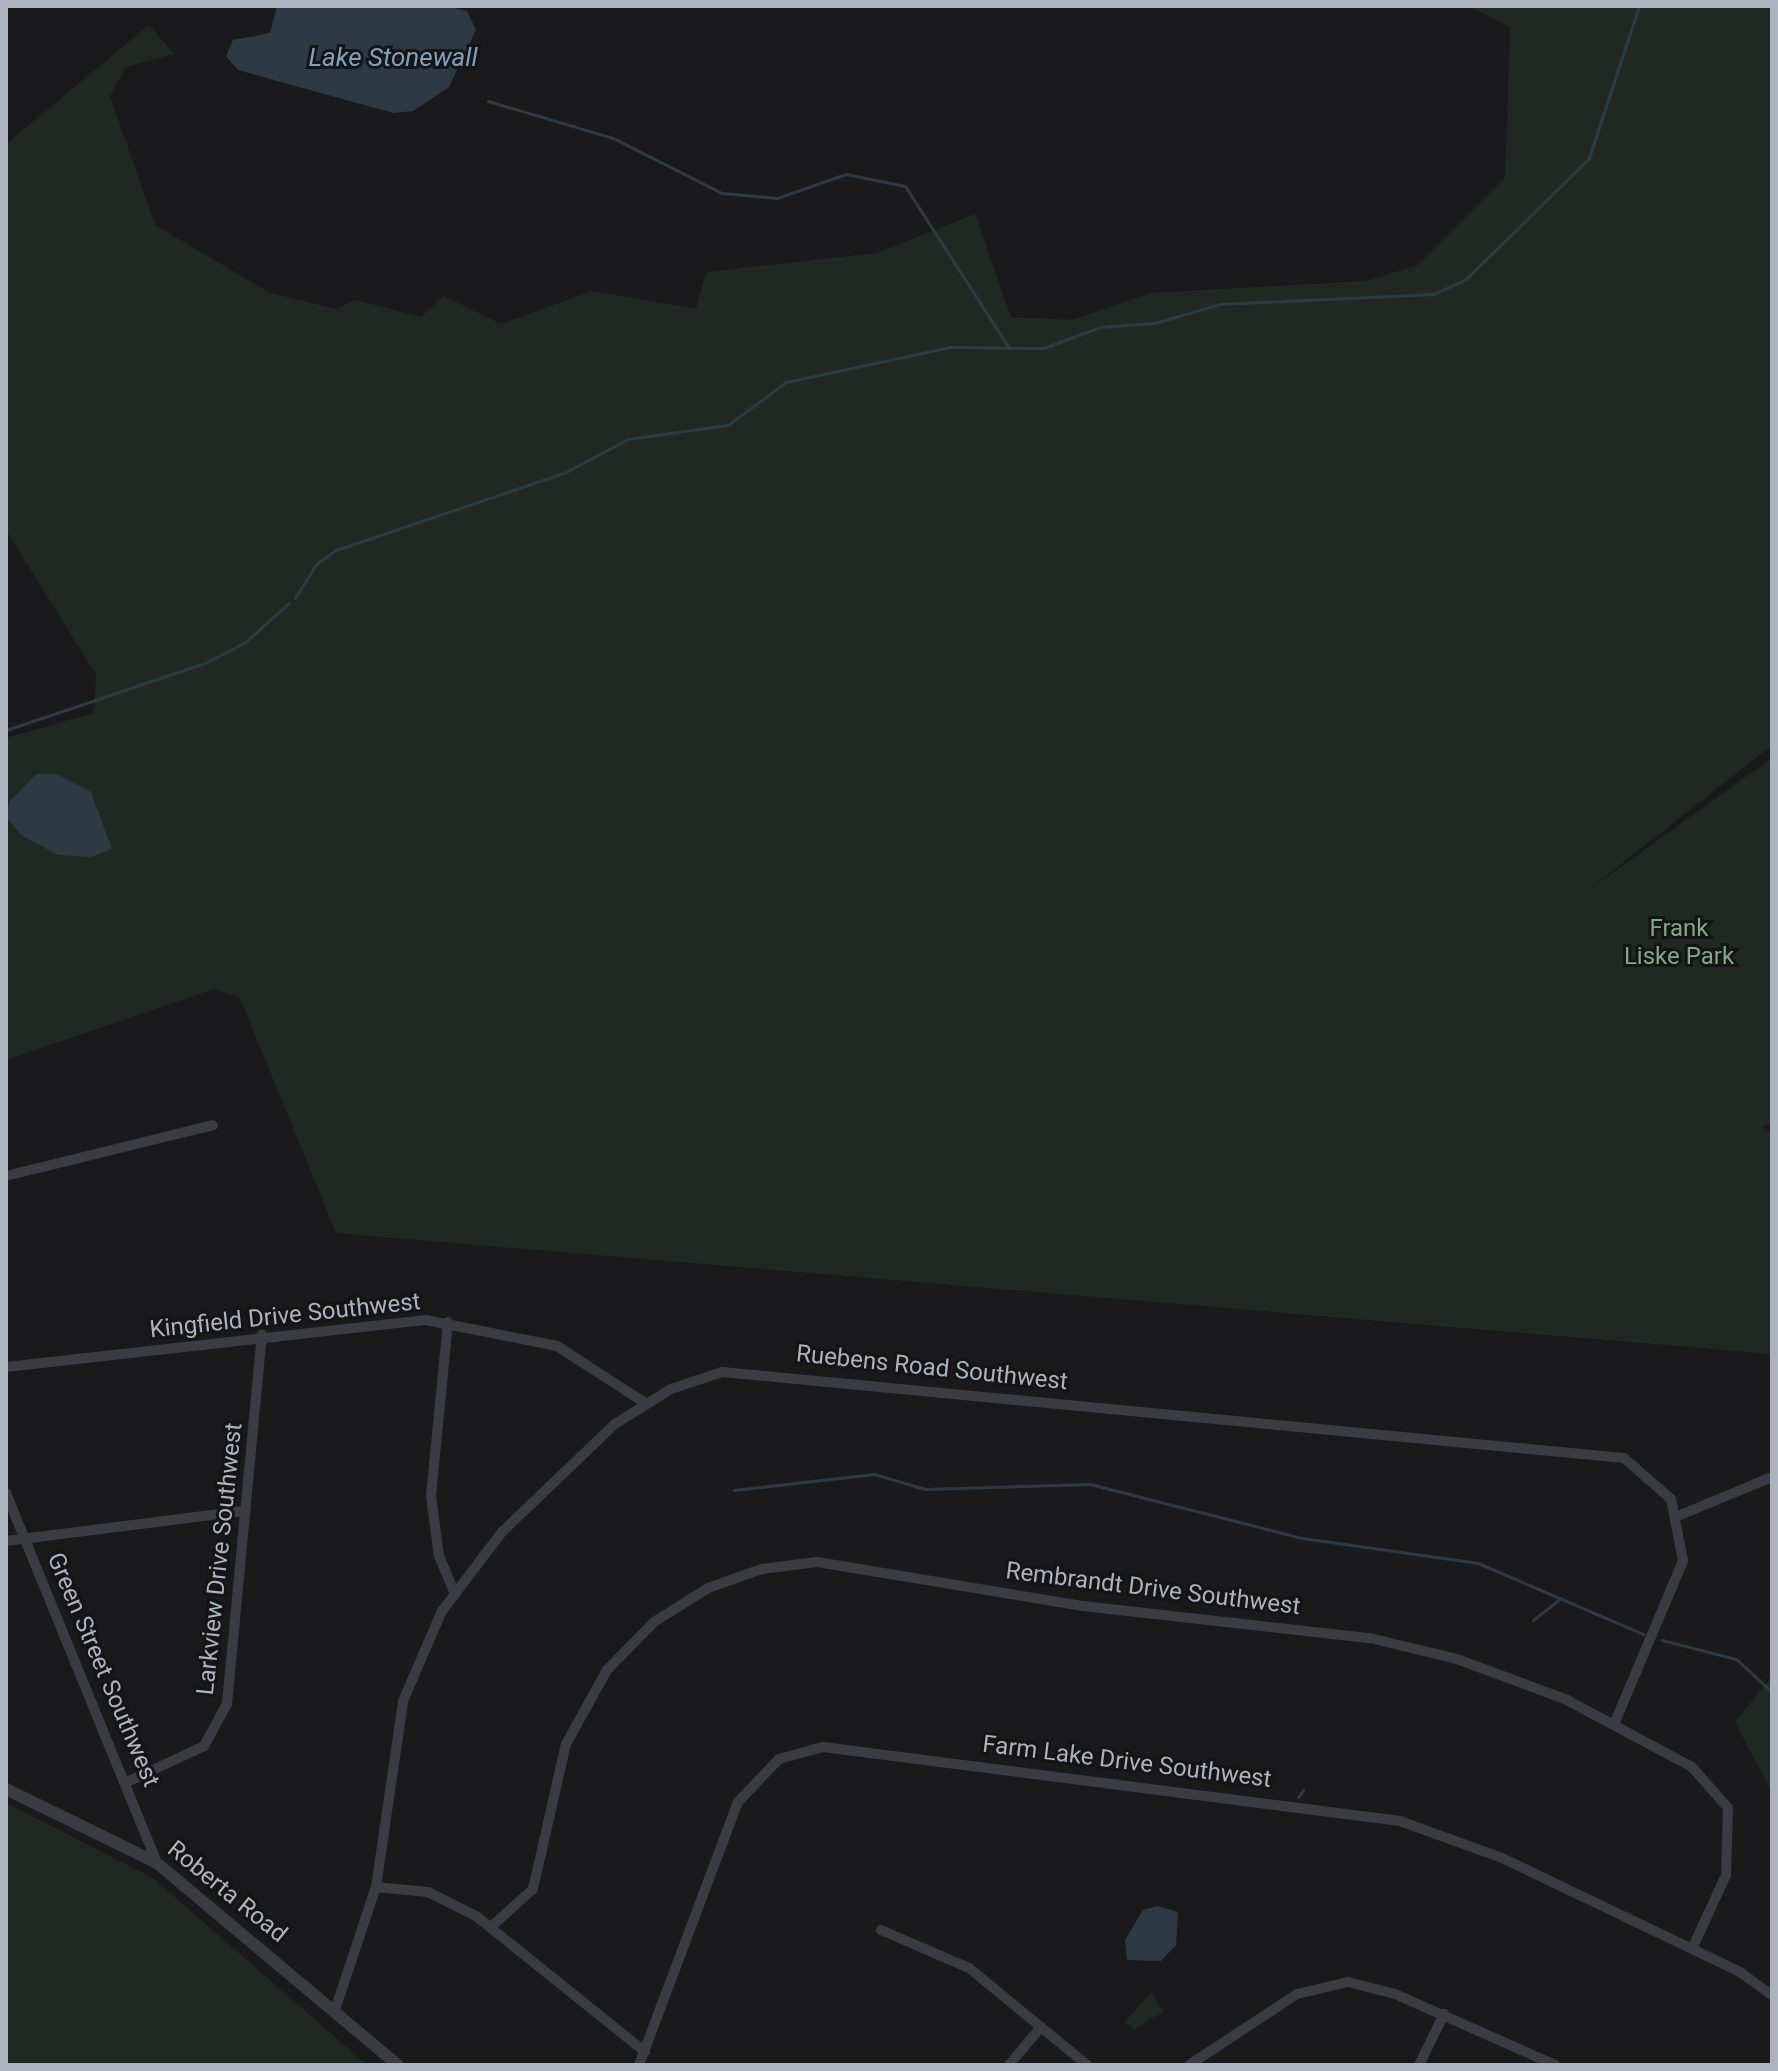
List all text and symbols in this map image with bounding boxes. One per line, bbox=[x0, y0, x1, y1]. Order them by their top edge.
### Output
water label: Lake Stonewall bbox=[308, 42, 478, 74]
park label: Frank Liske Park bbox=[1624, 915, 1734, 971]
street label: Kingfield Drive Southwest bbox=[148, 1287, 422, 1345]
street label: Ruebens Road Southwest bbox=[795, 1339, 1069, 1397]
street label: Larkview Drive Southwest bbox=[191, 1421, 249, 1697]
street label: Green Street Southwest bbox=[41, 1549, 165, 1791]
street label: Rembrandt Drive Southwest bbox=[1004, 1557, 1302, 1621]
street label: Farm Lake Drive Southwest bbox=[981, 1730, 1273, 1794]
street label: Roberta Road bbox=[161, 1835, 293, 1949]

